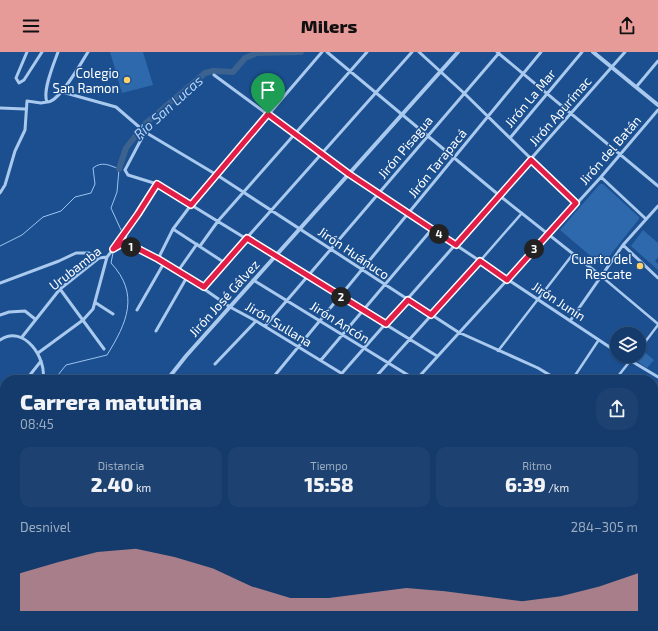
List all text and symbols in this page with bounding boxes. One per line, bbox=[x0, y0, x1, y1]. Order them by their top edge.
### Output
icon: menu bbox=[20, 15, 42, 37]
text: Milers bbox=[301, 15, 357, 37]
icon: share bbox=[616, 15, 638, 37]
place label: Colegio San Ramon bbox=[53, 65, 119, 96]
street label: Jirón La Mar bbox=[501, 66, 559, 130]
water label: Río San Lucas bbox=[130, 72, 206, 142]
pin bbox=[251, 73, 285, 114]
street label: Jirón Apurímac bbox=[526, 73, 594, 149]
marker: Colegio San Ramon bbox=[122, 75, 132, 85]
icon: arrive bbox=[257, 79, 279, 101]
street label: Jirón Pisagua bbox=[374, 112, 436, 182]
street label: Jirón del Batán bbox=[576, 112, 644, 188]
street label: Jirón Tarapacá bbox=[404, 125, 470, 201]
street label: Jirón Huánuco bbox=[315, 223, 393, 283]
pin: 4 bbox=[429, 224, 449, 244]
text: 4 bbox=[435, 227, 443, 240]
pin: 1 bbox=[121, 237, 141, 257]
pin: 3 bbox=[524, 239, 544, 259]
text: 1 bbox=[129, 240, 133, 253]
text: 3 bbox=[531, 242, 537, 255]
street label: Urubamba bbox=[46, 243, 104, 293]
place label: Cuarto del Rescate bbox=[571, 251, 632, 282]
street label: Jirón José Gálvez bbox=[185, 256, 263, 340]
marker: Cuarto del Rescate bbox=[635, 261, 645, 271]
street label: Jirón Junín bbox=[529, 278, 589, 324]
pin: 2 bbox=[331, 287, 351, 307]
text: 2 bbox=[338, 290, 344, 303]
street label: Jirón Ancón bbox=[307, 297, 373, 347]
street label: Jirón Sullana bbox=[243, 298, 315, 350]
map controls bbox=[610, 327, 646, 363]
button: layers bbox=[610, 327, 646, 363]
text: Carrera matutina bbox=[20, 388, 202, 414]
button: share bbox=[596, 388, 638, 430]
text: 08:45 bbox=[20, 416, 54, 432]
text: Distancia bbox=[98, 459, 144, 472]
text: Tiempo bbox=[310, 459, 348, 472]
text: Ritmo bbox=[522, 459, 552, 472]
text: 2.40 bbox=[91, 472, 134, 496]
text: 15:58 bbox=[304, 472, 354, 496]
text: 6:39 bbox=[505, 472, 546, 496]
text: km bbox=[134, 481, 151, 494]
text: /km bbox=[546, 481, 569, 494]
text: Desnivel bbox=[20, 519, 71, 535]
text: 284–305 m bbox=[571, 519, 638, 535]

